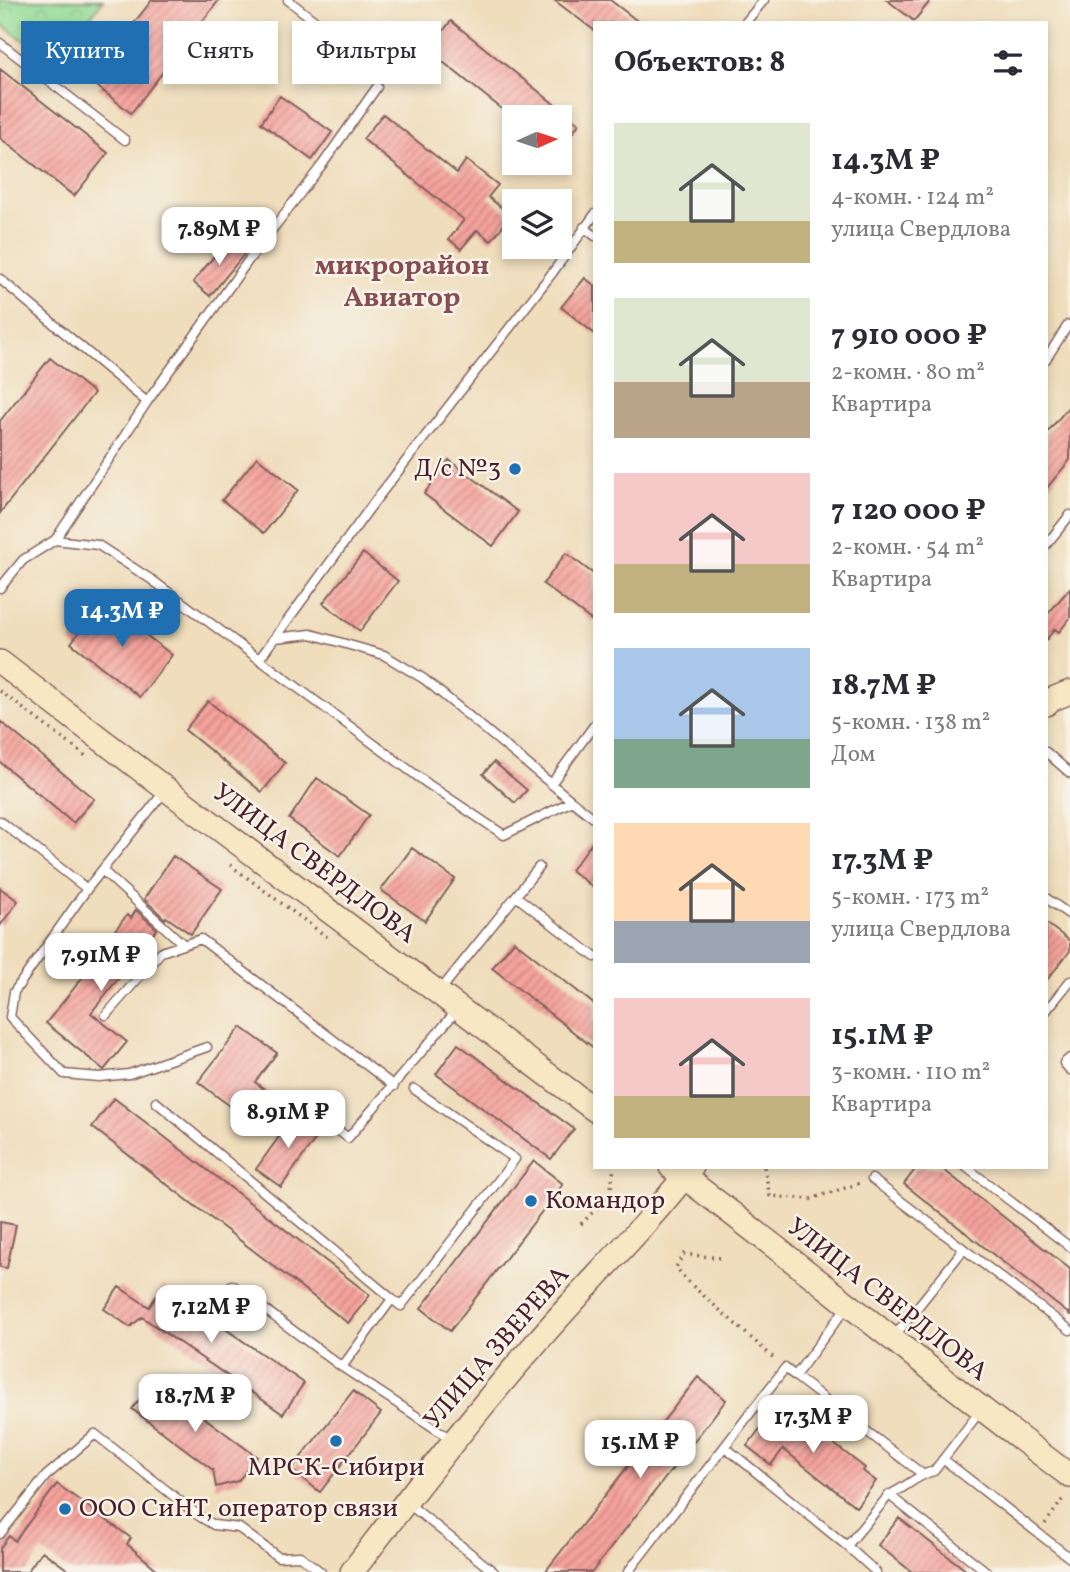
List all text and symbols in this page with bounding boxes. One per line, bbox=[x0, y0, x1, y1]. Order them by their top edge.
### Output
chip: Купить bbox=[21, 21, 149, 84]
chip: Снять bbox=[163, 21, 278, 84]
chip: Фильтры bbox=[292, 21, 441, 84]
text: Объектов: 8 bbox=[614, 42, 786, 84]
icon: filters bbox=[989, 44, 1027, 82]
north arrow bbox=[502, 105, 572, 175]
map controls bbox=[502, 105, 572, 259]
text: 14.3M ₽ bbox=[831, 140, 940, 182]
icon: home bbox=[670, 151, 754, 235]
text: 4-комн. · 124 m² bbox=[831, 182, 994, 214]
button: layers bbox=[502, 189, 572, 259]
pin: 7.89M ₽ bbox=[154, 208, 284, 267]
text: 7.89M ₽ bbox=[177, 214, 261, 246]
text: улица Свердлова bbox=[831, 214, 1011, 246]
district label: микрорайон Авиатор bbox=[315, 247, 489, 318]
text: 7 910 000 ₽ bbox=[831, 315, 987, 357]
icon: home bbox=[670, 326, 754, 410]
text: 2-комн. · 80 m² bbox=[831, 357, 985, 389]
text: Квартира bbox=[831, 389, 932, 421]
place label: Д/с №3 bbox=[414, 451, 501, 487]
marker: Д/с №3 bbox=[507, 461, 523, 477]
text: 7 120 000 ₽ bbox=[831, 490, 986, 532]
icon: home bbox=[670, 501, 754, 585]
text: 2-комн. · 54 m² bbox=[831, 532, 984, 564]
text: Квартира bbox=[831, 564, 932, 596]
pin: 14.3M ₽ bbox=[57, 590, 187, 649]
text: 14.3M ₽ bbox=[80, 596, 164, 628]
text: 18.7M ₽ bbox=[831, 665, 936, 707]
icon: home bbox=[670, 676, 754, 760]
text: 5-комн. · 138 m² bbox=[831, 707, 990, 739]
text: Дом bbox=[831, 739, 875, 771]
street label: УЛИЦА СВЕРДЛОВА bbox=[205, 775, 423, 953]
text: 17.3M ₽ bbox=[831, 840, 933, 882]
icon: home bbox=[670, 851, 754, 935]
text: 5-комн. · 173 m² bbox=[831, 882, 989, 914]
text: улица Свердлова bbox=[831, 914, 1011, 946]
pin: 7.91M ₽ bbox=[36, 934, 166, 993]
text: 7.91M ₽ bbox=[61, 940, 141, 972]
text: 15.1M ₽ bbox=[831, 1015, 934, 1057]
icon: home bbox=[670, 1026, 754, 1110]
text: 3-комн. · 110 m² bbox=[831, 1057, 990, 1089]
text: Квартира bbox=[831, 1089, 932, 1121]
pin: 8.91M ₽ bbox=[223, 1090, 353, 1150]
text: 8.91M ₽ bbox=[246, 1097, 330, 1129]
place label: Командор bbox=[545, 1183, 665, 1219]
marker: Командор bbox=[523, 1193, 539, 1209]
street label: УЛИЦА СВЕРДЛОВА bbox=[779, 1210, 995, 1390]
street label: УЛИЦА ЗВЕРЕВА bbox=[416, 1258, 578, 1438]
pin: 7.12M ₽ bbox=[146, 1286, 276, 1345]
text: 7.12M ₽ bbox=[171, 1292, 251, 1324]
pin: 18.7M ₽ bbox=[130, 1374, 260, 1434]
text: 18.7M ₽ bbox=[155, 1381, 235, 1413]
pin: 17.3M ₽ bbox=[748, 1396, 878, 1455]
text: 17.3M ₽ bbox=[774, 1402, 852, 1434]
pin: 15.1M ₽ bbox=[575, 1420, 705, 1480]
text: 15.1M ₽ bbox=[601, 1427, 679, 1459]
marker: МРСК-Сибири bbox=[328, 1433, 344, 1449]
place label: МРСК-Сибири bbox=[247, 1450, 425, 1486]
place label: ООО СиНТ, оператор связи bbox=[79, 1491, 398, 1527]
marker: ООО СиНТ, оператор связи bbox=[57, 1501, 73, 1517]

